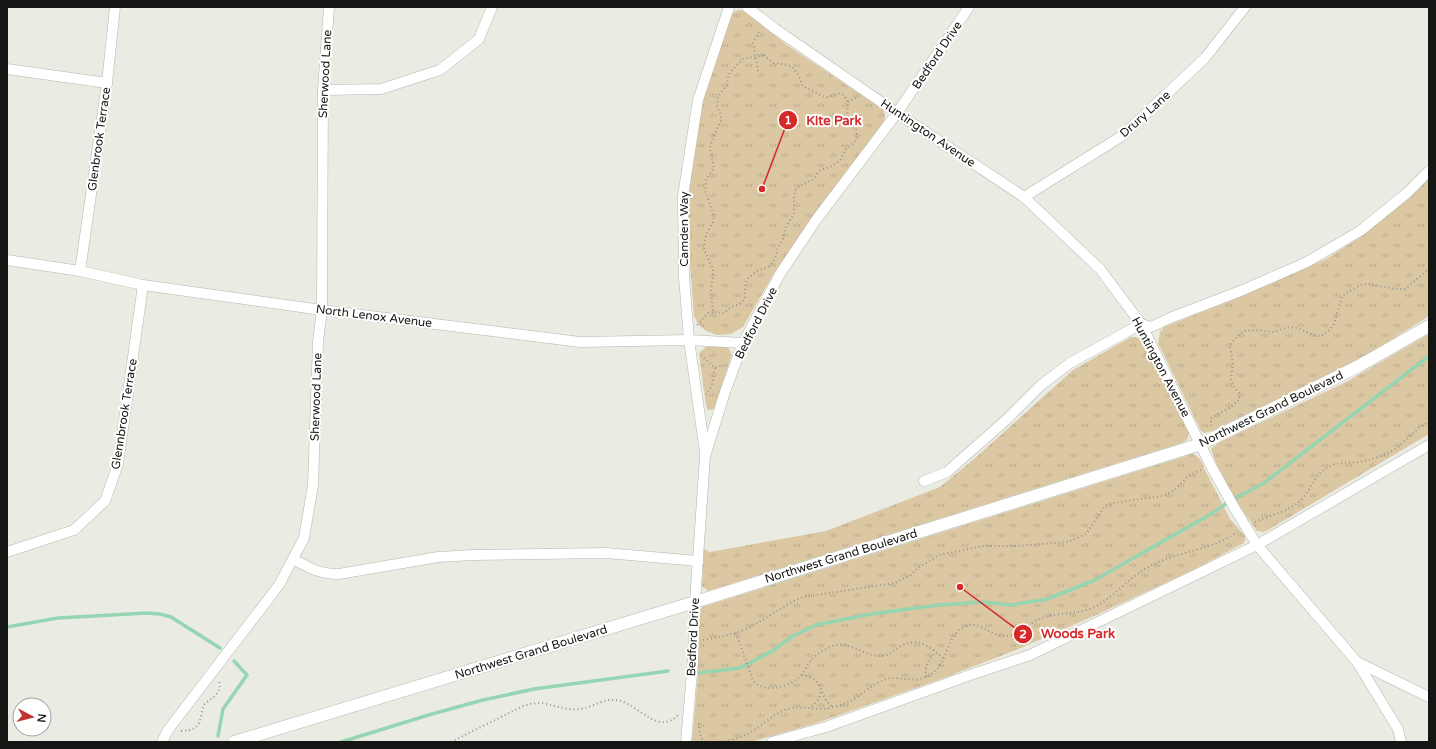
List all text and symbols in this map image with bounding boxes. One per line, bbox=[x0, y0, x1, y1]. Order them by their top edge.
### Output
street label: Bedford Drive bbox=[909, 18, 965, 92]
street label: Sherwood Lane bbox=[316, 29, 334, 119]
street label: Glenbrook Terrace bbox=[85, 86, 113, 192]
street label: Drury Lane bbox=[1117, 88, 1173, 140]
street label: Huntington Avenue bbox=[878, 96, 978, 170]
callout: Kite Park bbox=[778, 108, 870, 133]
text: 1 bbox=[784, 113, 792, 127]
text: Kite Park bbox=[806, 113, 862, 129]
street label: Camden Way bbox=[677, 191, 691, 267]
street label: Bedford Drive bbox=[732, 285, 780, 361]
street label: North Lenox Avenue bbox=[315, 302, 433, 330]
street label: Huntington Avenue bbox=[1129, 315, 1193, 419]
street label: Sherwood Lane bbox=[307, 352, 325, 441]
street label: Glennbrook Terrace bbox=[108, 357, 140, 470]
street label: Northwest Grand Boulevard bbox=[1197, 368, 1345, 450]
street label: Northwest Grand Boulevard bbox=[763, 526, 919, 586]
street label: Bedford Drive bbox=[684, 597, 702, 677]
callout: Woods Park bbox=[1013, 621, 1123, 646]
street label: Northwest Grand Boulevard bbox=[453, 622, 609, 682]
text: Woods Park bbox=[1041, 626, 1115, 642]
text: 2 bbox=[1019, 627, 1027, 641]
north arrow bbox=[12, 697, 52, 737]
text: N bbox=[34, 713, 48, 723]

